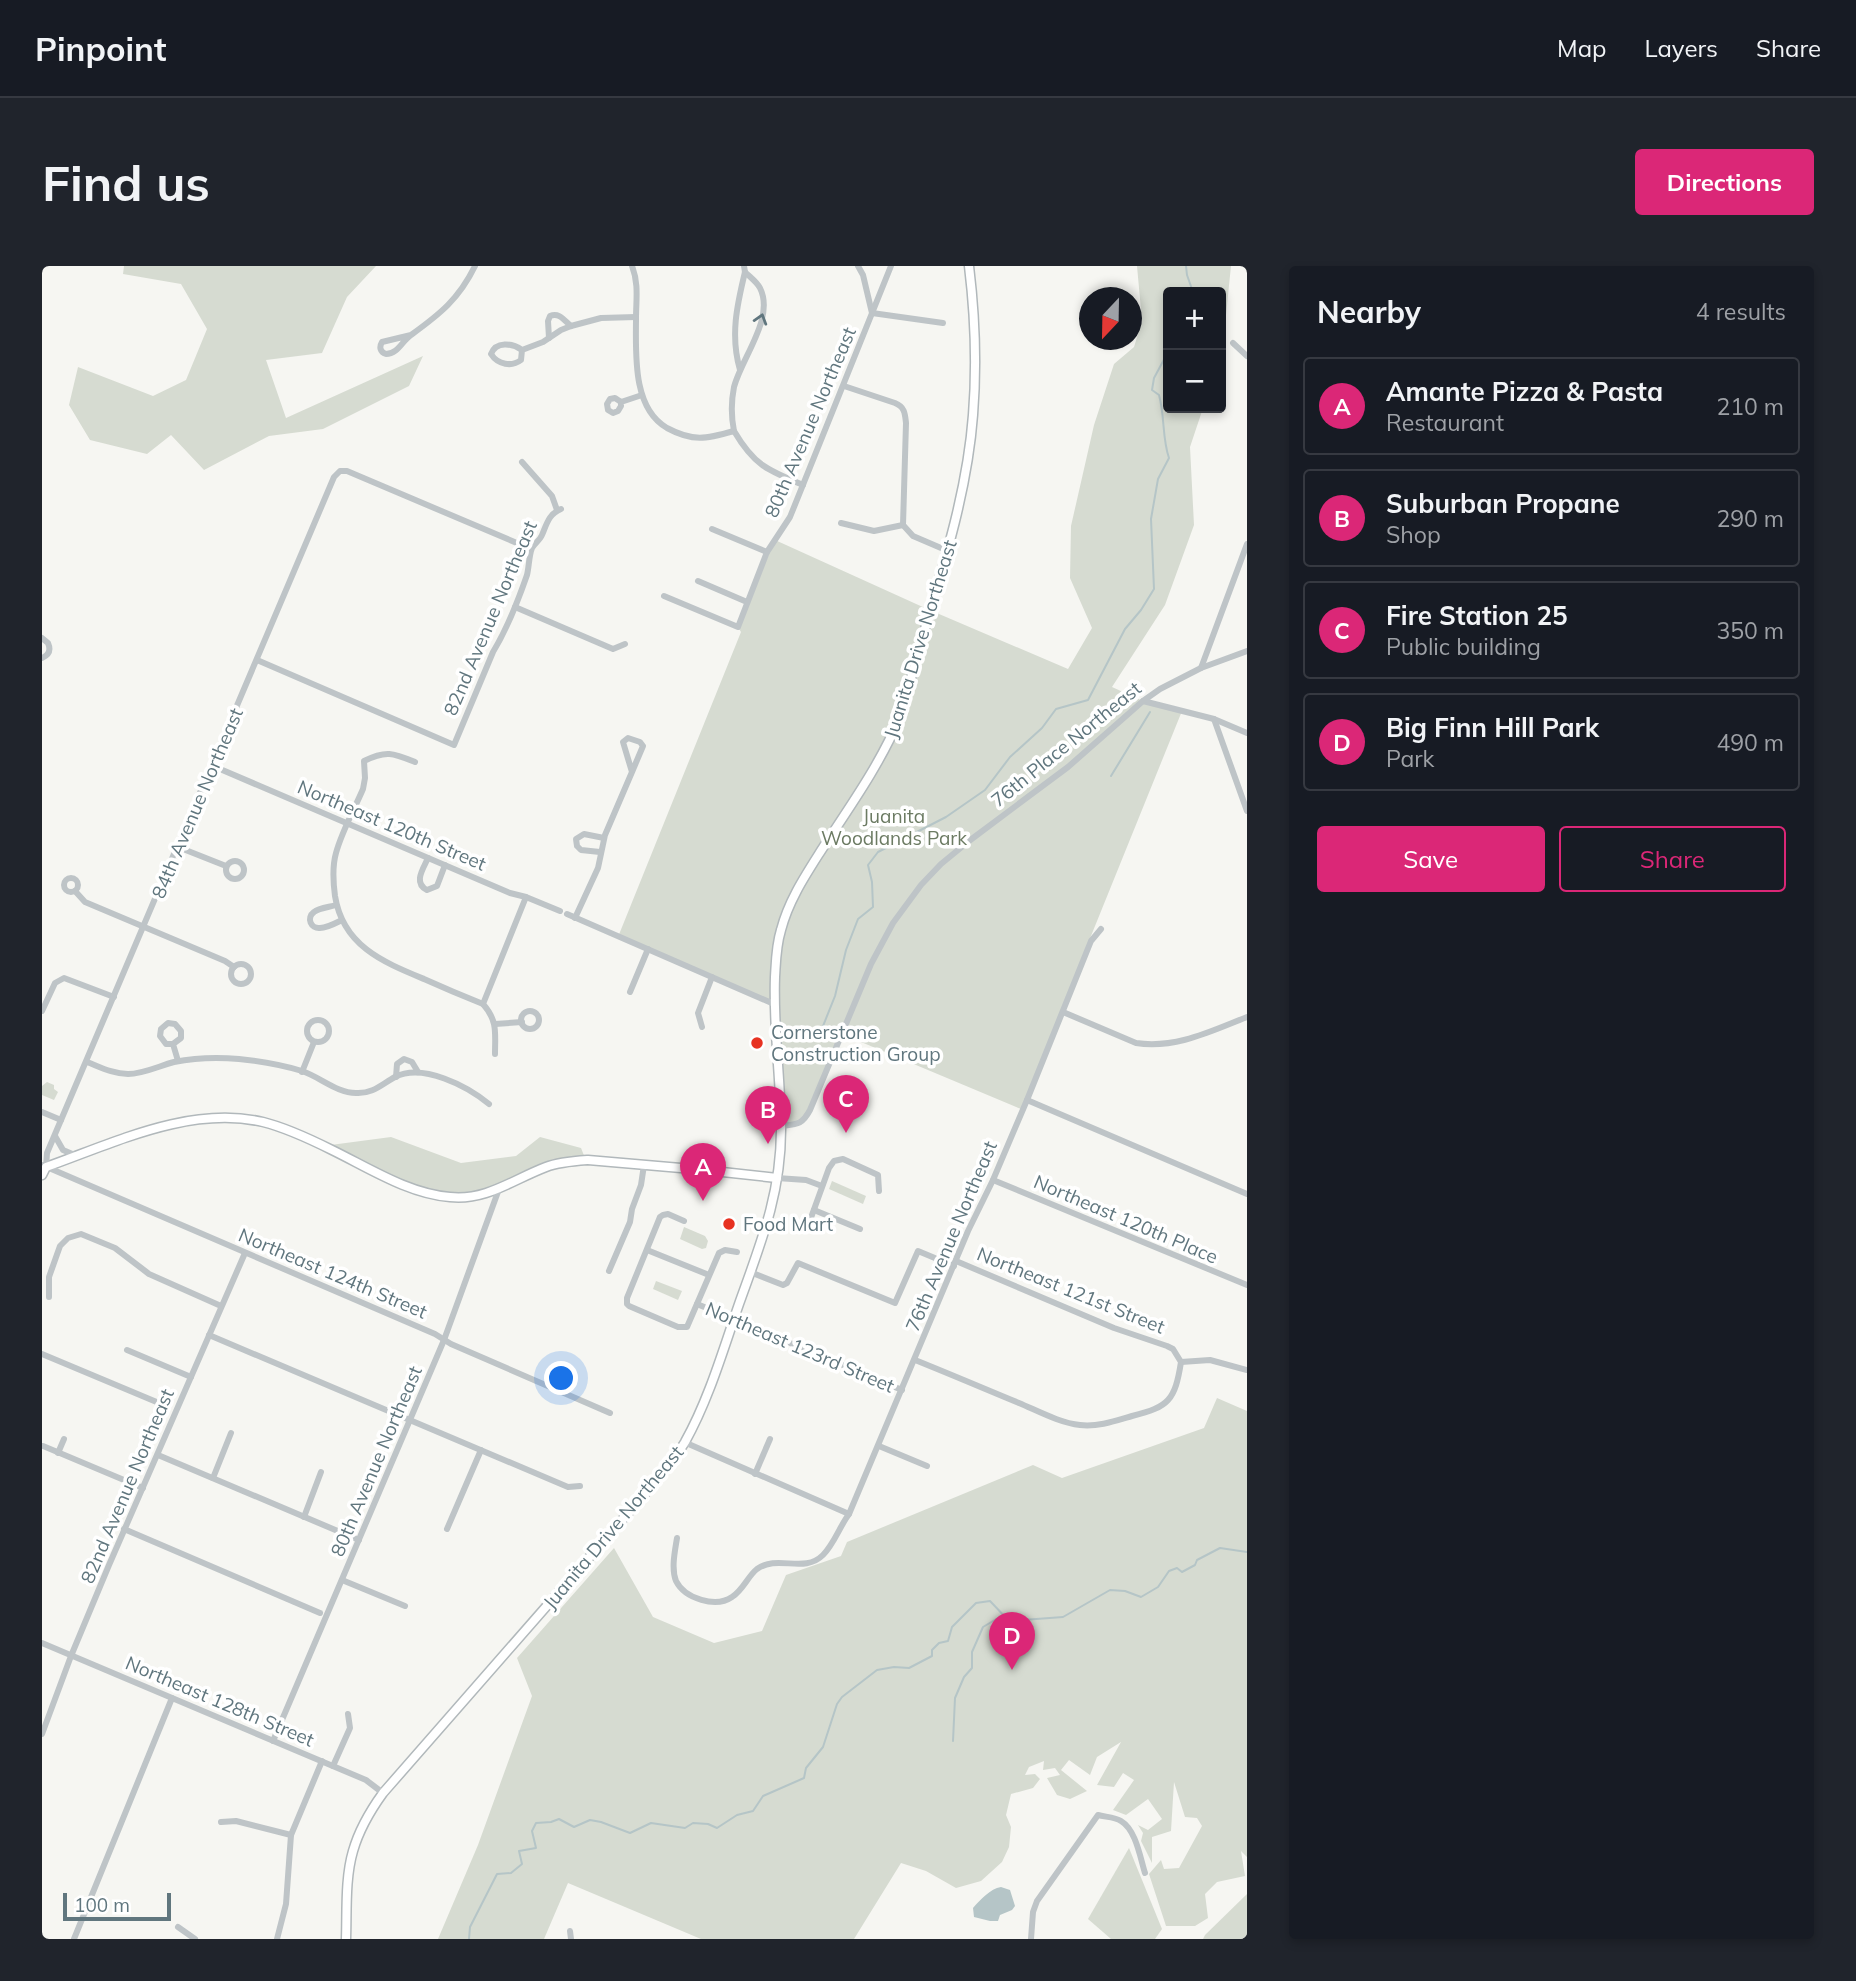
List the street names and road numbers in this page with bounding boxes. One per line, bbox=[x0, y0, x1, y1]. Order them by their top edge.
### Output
street label: 80th Avenue Northeast bbox=[759, 323, 861, 521]
street label: 82nd Avenue Northeast bbox=[438, 517, 542, 719]
street label: Juanita Drive Northeast bbox=[878, 537, 962, 741]
street label: 76th Place Northeast bbox=[986, 676, 1146, 812]
street label: 84th Avenue Northeast bbox=[146, 704, 248, 902]
street label: Northeast 120th Street bbox=[294, 774, 490, 876]
street label: 76th Avenue Northeast bbox=[900, 1137, 1002, 1335]
street label: Northeast 120th Place bbox=[1030, 1169, 1222, 1269]
street label: Northeast 124th Street bbox=[235, 1222, 431, 1324]
street label: Northeast 121st Street bbox=[974, 1241, 1169, 1339]
street label: Northeast 123rd Street bbox=[702, 1296, 898, 1398]
street label: 80th Avenue Northeast bbox=[325, 1362, 427, 1560]
street label: 82nd Avenue Northeast bbox=[75, 1385, 179, 1587]
street label: Juanita Drive Northeast bbox=[538, 1440, 689, 1614]
street label: Northeast 128th Street bbox=[122, 1650, 318, 1752]

